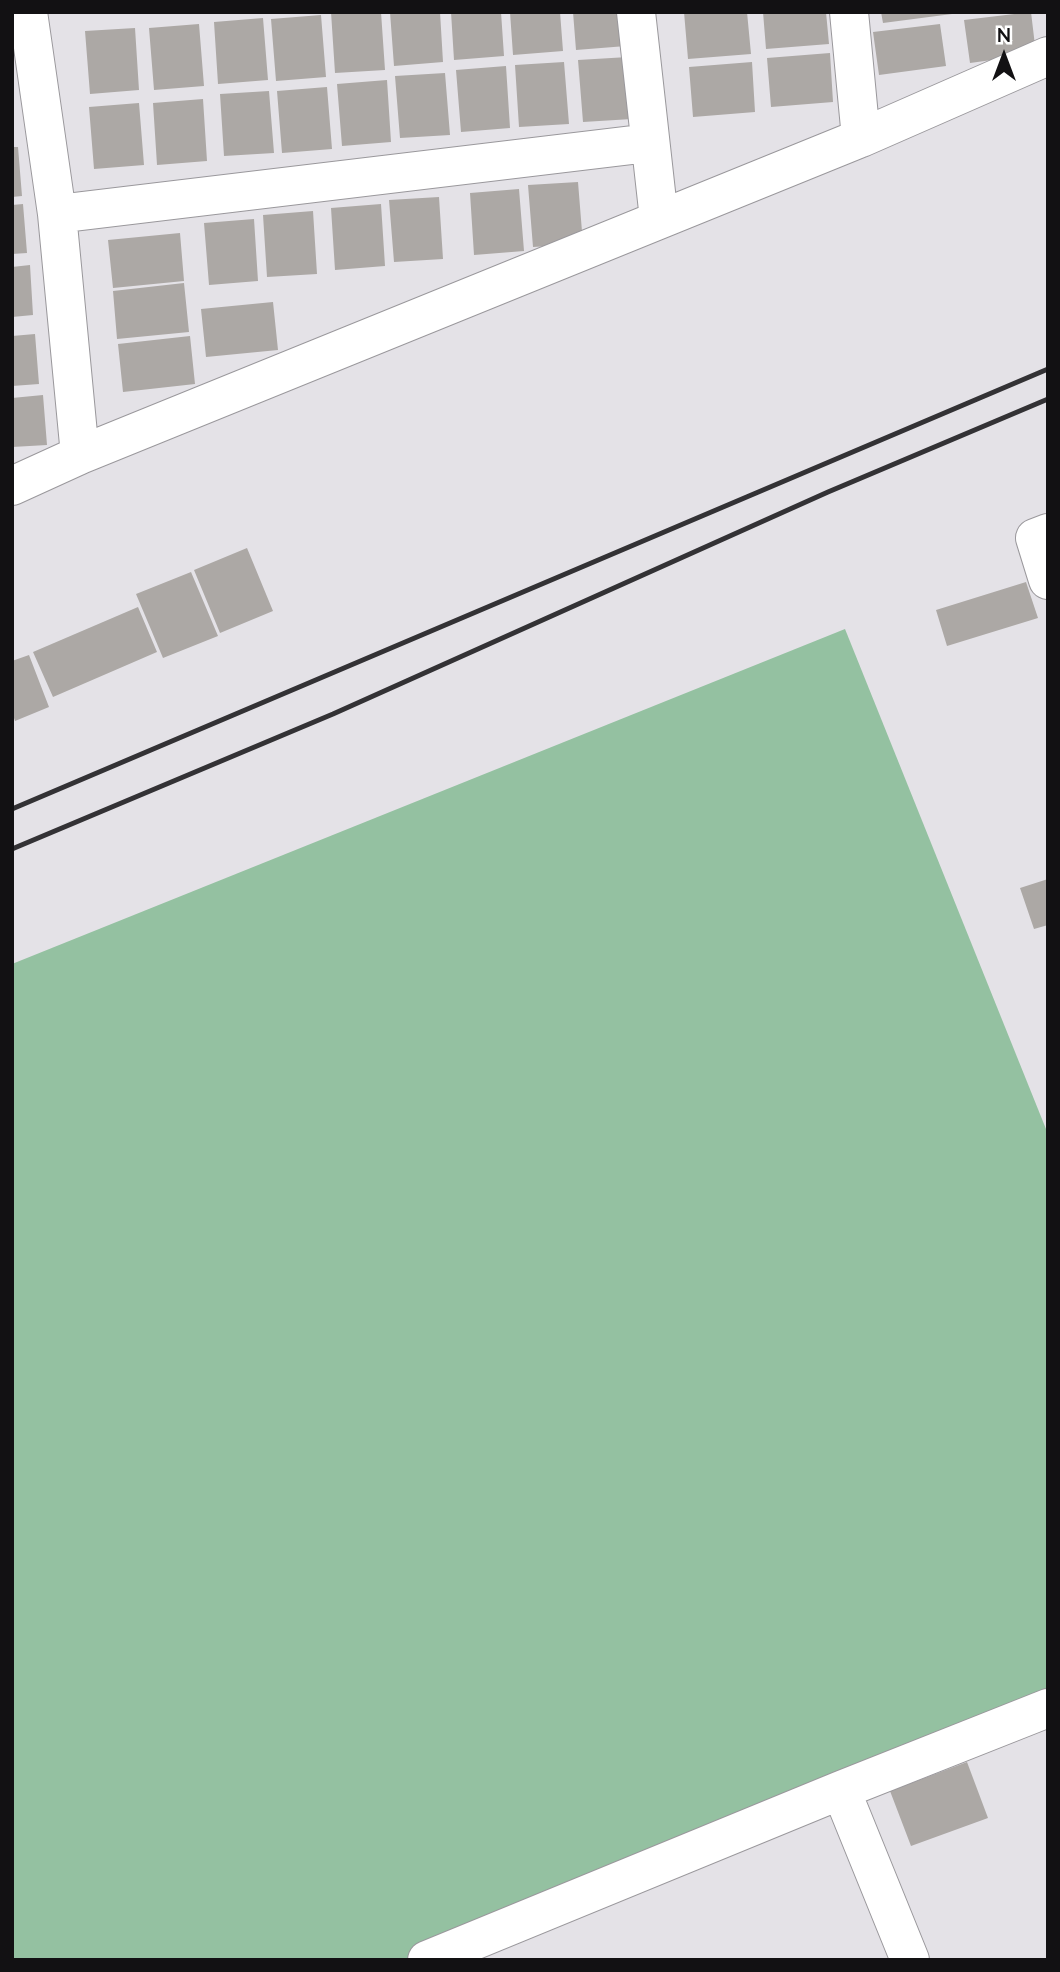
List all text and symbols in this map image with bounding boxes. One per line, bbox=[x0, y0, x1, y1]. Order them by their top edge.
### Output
north arrow bbox=[969, 21, 1039, 91]
text: N bbox=[997, 23, 1011, 47]

